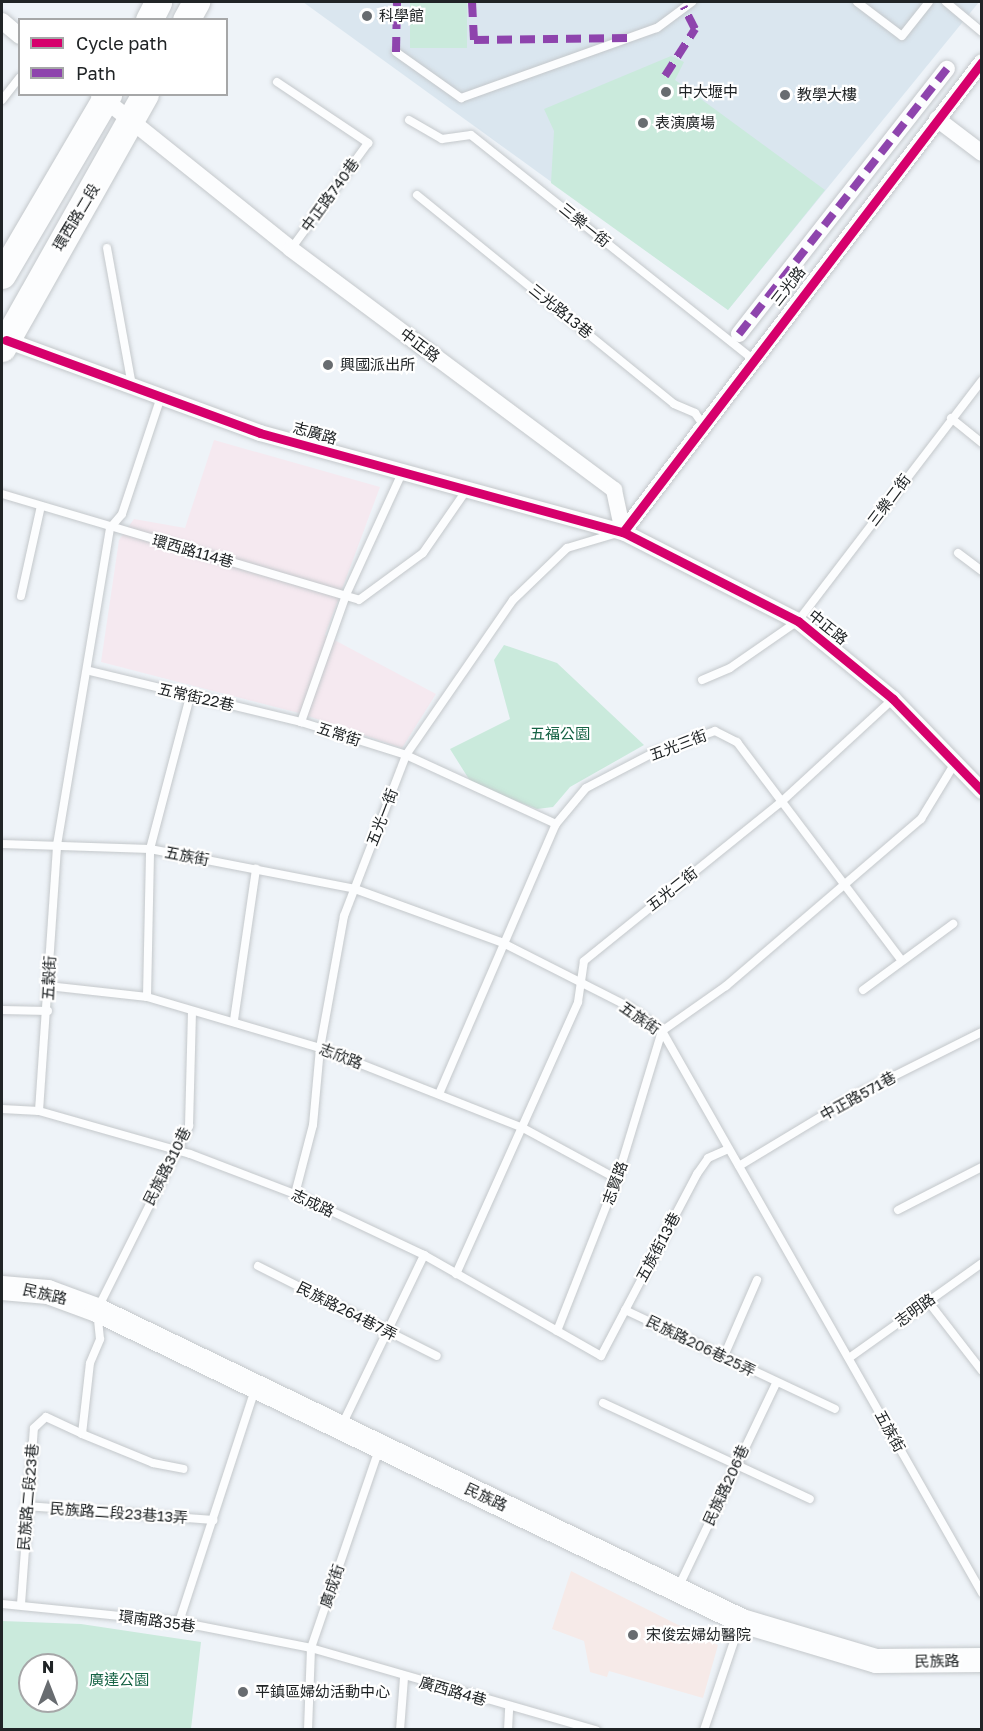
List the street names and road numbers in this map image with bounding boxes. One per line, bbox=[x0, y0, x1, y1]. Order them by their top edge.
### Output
street label: 中正路740巷 bbox=[297, 155, 363, 235]
street label: 環西路二段 bbox=[49, 180, 103, 254]
street label: 三樂一街 bbox=[556, 199, 614, 251]
street label: 三光路 bbox=[767, 263, 809, 309]
street label: 三光路13巷 bbox=[526, 280, 596, 342]
street label: 中正路 bbox=[397, 324, 443, 366]
street label: 志廣路 bbox=[291, 418, 339, 448]
street label: 三樂二街 bbox=[864, 471, 914, 529]
street label: 環西路114巷 bbox=[150, 531, 236, 571]
street label: 中正路 bbox=[805, 606, 851, 648]
street label: 五常街22巷 bbox=[156, 680, 236, 714]
street label: 五常街 bbox=[315, 718, 363, 750]
street label: 五光三街 bbox=[647, 726, 709, 764]
street label: 五光一街 bbox=[363, 786, 401, 848]
street label: 五族街 bbox=[163, 843, 211, 869]
street label: 五光二街 bbox=[643, 863, 701, 915]
street label: 五穀街 bbox=[39, 955, 59, 1001]
street label: 五族街 bbox=[616, 998, 664, 1038]
street label: 志欣路 bbox=[317, 1040, 365, 1072]
street label: 中正路571巷 bbox=[817, 1068, 899, 1124]
street label: 民族路310巷 bbox=[140, 1124, 194, 1208]
street label: 志賢路 bbox=[599, 1159, 631, 1207]
street label: 志成路 bbox=[289, 1185, 337, 1221]
street label: 五族街13巷 bbox=[632, 1209, 684, 1285]
street label: 民族路264巷7弄 bbox=[294, 1278, 400, 1344]
street label: 民族路 bbox=[21, 1280, 69, 1308]
street label: 志明路 bbox=[892, 1289, 938, 1331]
street label: 民族路206巷25弄 bbox=[643, 1312, 759, 1380]
street label: 五族街 bbox=[871, 1407, 909, 1455]
street label: 民族路206巷 bbox=[699, 1442, 753, 1528]
street label: 民族路二段23巷 bbox=[14, 1443, 42, 1551]
street label: 民族路 bbox=[462, 1479, 510, 1515]
street label: 民族路二段23巷13弄 bbox=[49, 1499, 189, 1527]
street label: 廣成街 bbox=[316, 1562, 348, 1610]
street label: 環南路35巷 bbox=[117, 1607, 197, 1635]
street label: 民族路 bbox=[914, 1652, 960, 1670]
street label: 廣西路4巷 bbox=[417, 1673, 489, 1709]

